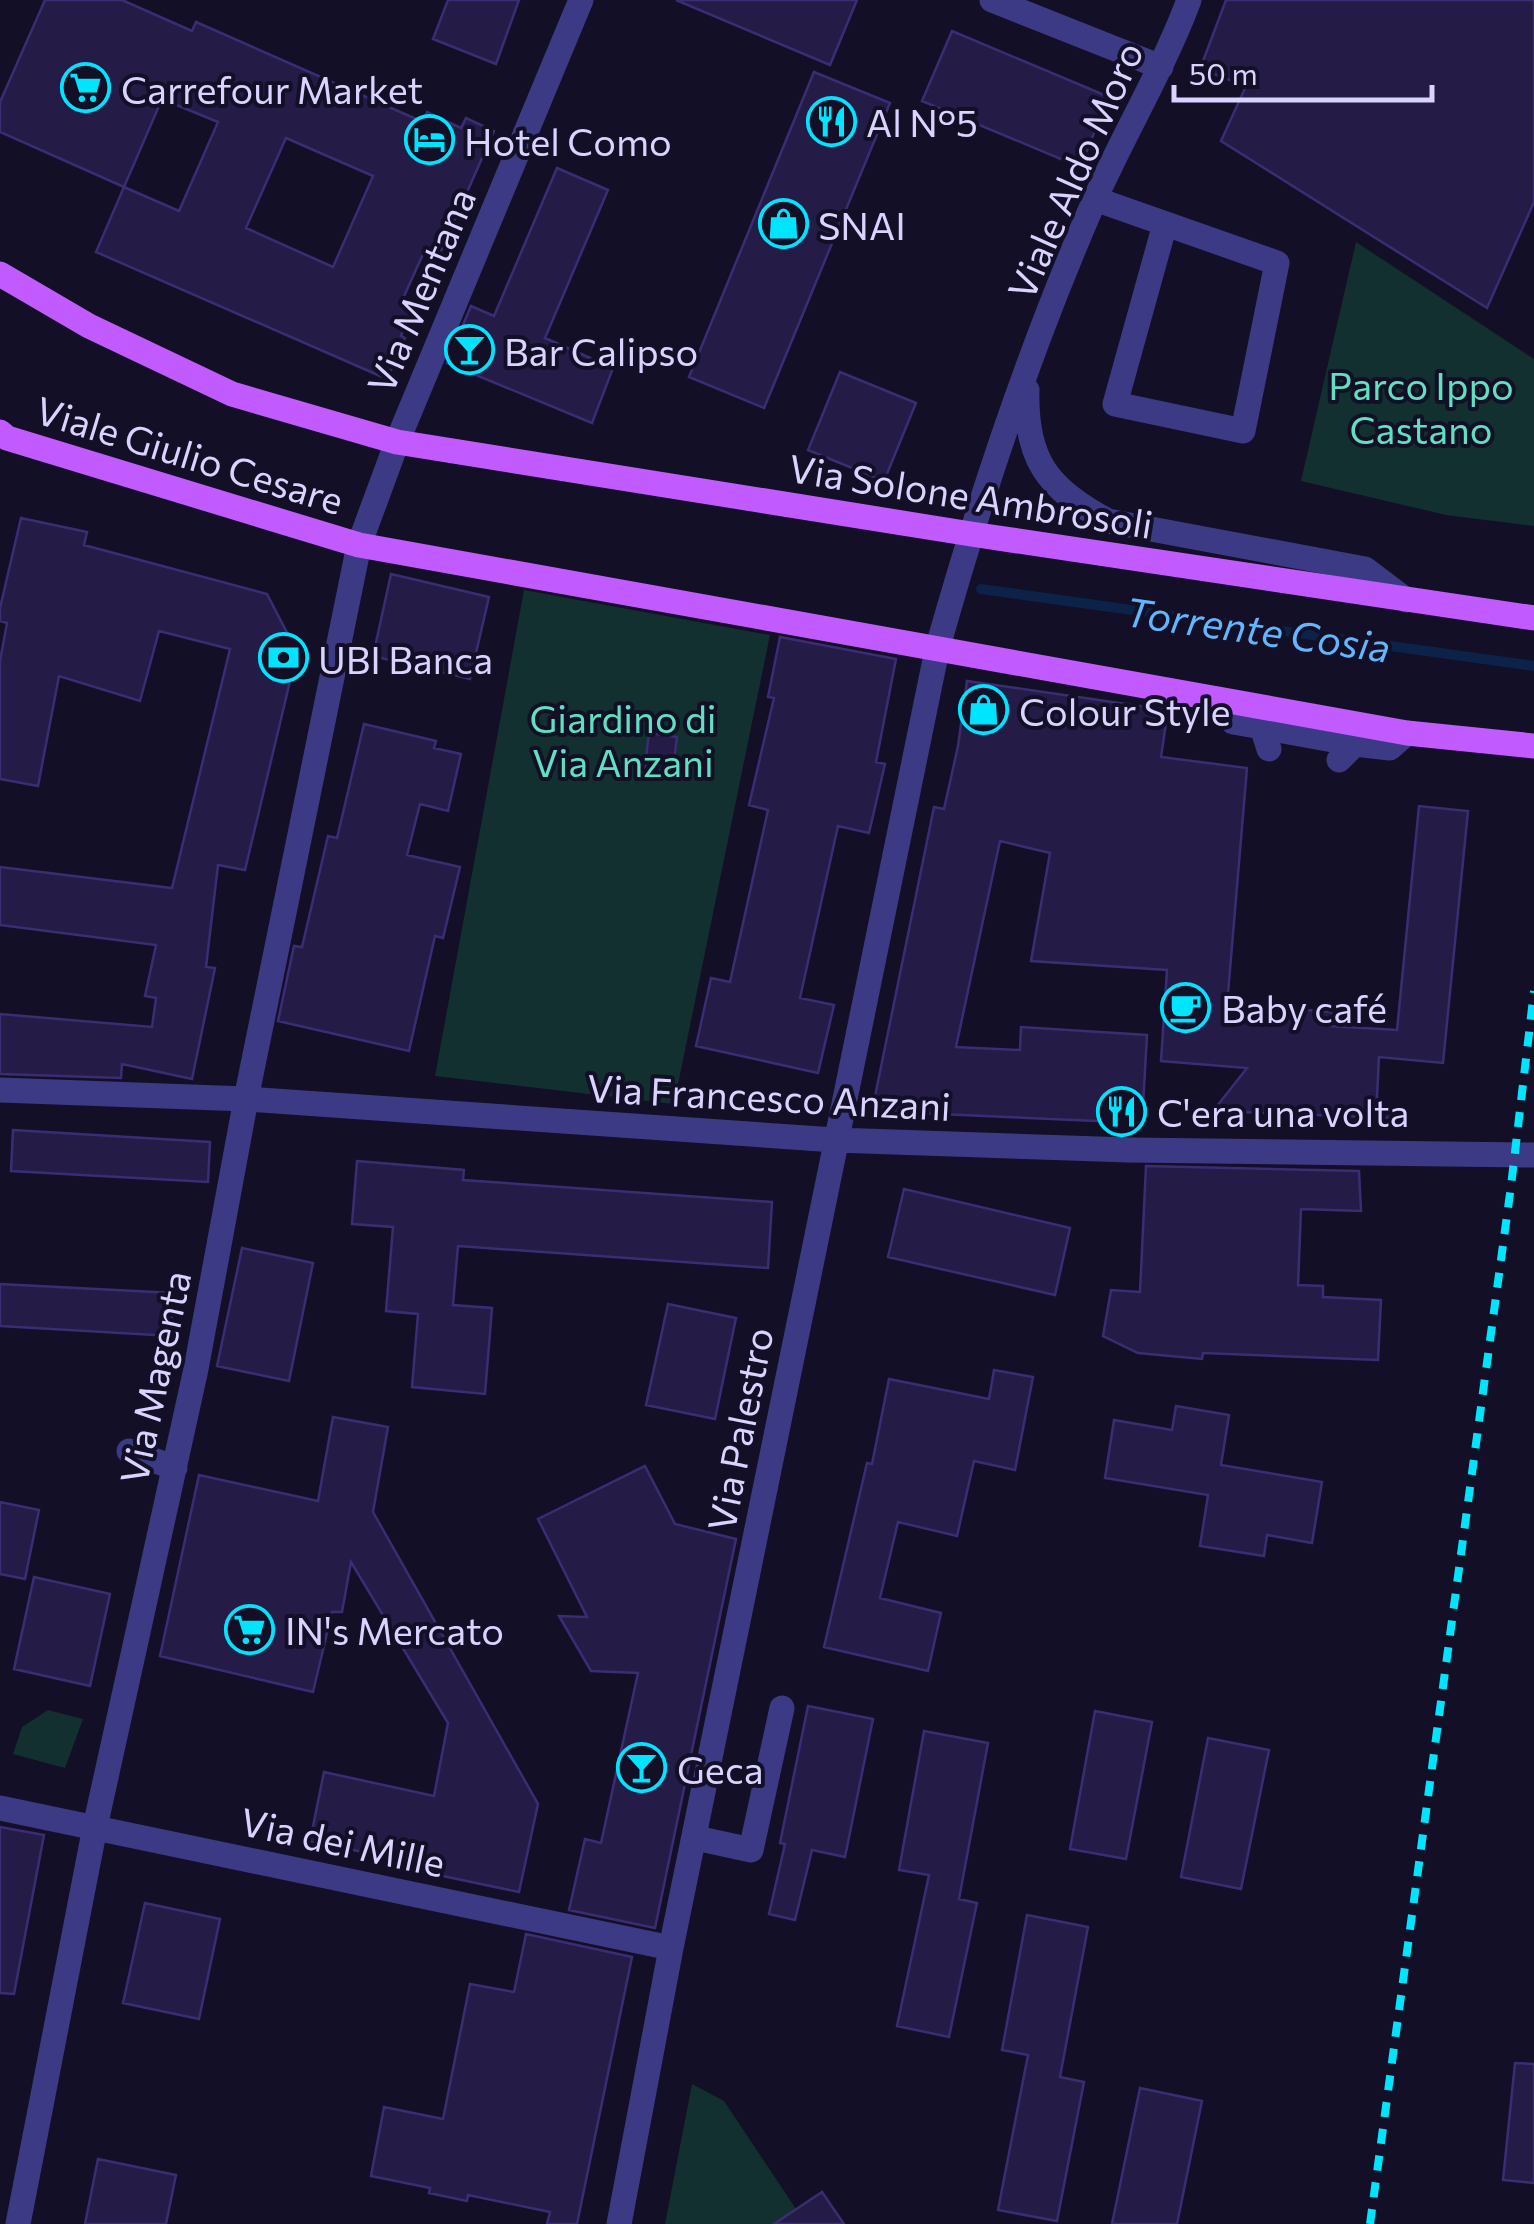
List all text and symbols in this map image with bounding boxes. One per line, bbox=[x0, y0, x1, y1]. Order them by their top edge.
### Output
street label: Viale Aldo Moro bbox=[996, 34, 1152, 306]
scale bar bbox=[1174, 40, 1432, 102]
text: 50 m bbox=[1189, 54, 1258, 91]
supermarket icon: Carrefour Market bbox=[60, 62, 112, 114]
place label: Carrefour Market bbox=[121, 65, 423, 112]
restaurant icon: Al N°5 bbox=[805, 95, 857, 147]
place label: Al N°5 bbox=[866, 98, 978, 145]
hotel icon: Hotel Como bbox=[403, 114, 455, 166]
place label: Hotel Como bbox=[464, 117, 672, 164]
street label: Via Mentana bbox=[356, 180, 484, 400]
shop icon: SNAI bbox=[757, 198, 809, 250]
place label: SNAI bbox=[818, 201, 906, 248]
bar icon: Bar Calipso bbox=[443, 324, 495, 376]
place label: Bar Calipso bbox=[504, 327, 698, 374]
park label: Parco Ippo Castano bbox=[1328, 361, 1514, 452]
street label: Viale Giulio Cesare bbox=[31, 385, 349, 523]
street label: Via Solone Ambrosoli bbox=[786, 443, 1156, 547]
water label: Torrente Cosia bbox=[1122, 585, 1394, 671]
bank icon: UBI Banca bbox=[257, 632, 309, 684]
place label: UBI Banca bbox=[318, 635, 493, 682]
shop icon: Colour Style bbox=[958, 684, 1010, 736]
place label: Colour Style bbox=[1019, 687, 1231, 734]
park label: Giardino di Via Anzani bbox=[529, 694, 717, 785]
cafe icon: Baby café bbox=[1160, 981, 1212, 1033]
place label: Baby café bbox=[1221, 984, 1387, 1031]
street label: Via Francesco Anzani bbox=[586, 1063, 952, 1129]
restaurant icon: C'era una volta bbox=[1096, 1085, 1148, 1137]
place label: C'era una volta bbox=[1157, 1088, 1409, 1135]
street label: Via Magenta bbox=[109, 1266, 199, 1488]
street label: Via Palestro bbox=[696, 1323, 782, 1535]
supermarket icon: IN's Mercato bbox=[224, 1603, 276, 1655]
place label: IN's Mercato bbox=[285, 1606, 504, 1653]
bar icon: Geca bbox=[616, 1742, 668, 1794]
place label: Geca bbox=[677, 1745, 764, 1792]
street label: Via dei Mille bbox=[237, 1796, 449, 1886]

